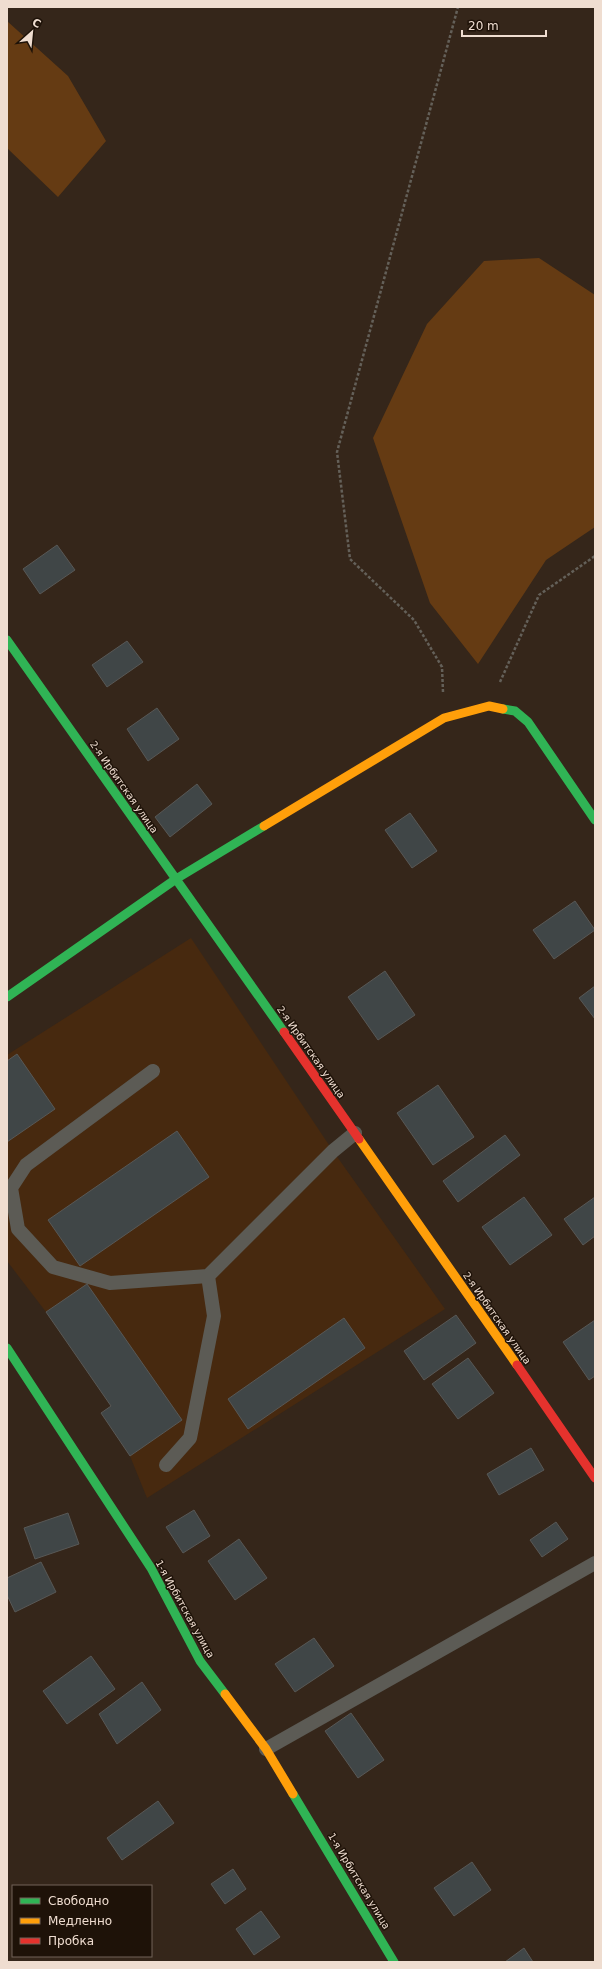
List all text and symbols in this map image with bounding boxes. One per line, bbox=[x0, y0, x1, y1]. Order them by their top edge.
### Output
north arrow bbox=[12, 12, 52, 52]
scale bar bbox=[462, 12, 546, 38]
text: С bbox=[30, 16, 43, 31]
text: 20 m bbox=[468, 19, 499, 33]
street label: 2-я Ирбитская улица bbox=[88, 739, 160, 835]
street label: 2-я Ирбитская улица bbox=[275, 1004, 347, 1100]
street label: 2-я Ирбитская улица bbox=[461, 1270, 533, 1366]
street label: 1-я Ирбитская улица bbox=[154, 1558, 216, 1660]
street label: 1-я Ирбитская улица bbox=[326, 1831, 392, 1931]
legend bbox=[12, 1885, 152, 1957]
text: Свободно bbox=[48, 1894, 109, 1908]
text: Медленно bbox=[48, 1914, 112, 1928]
text: Пробка bbox=[48, 1934, 94, 1948]

